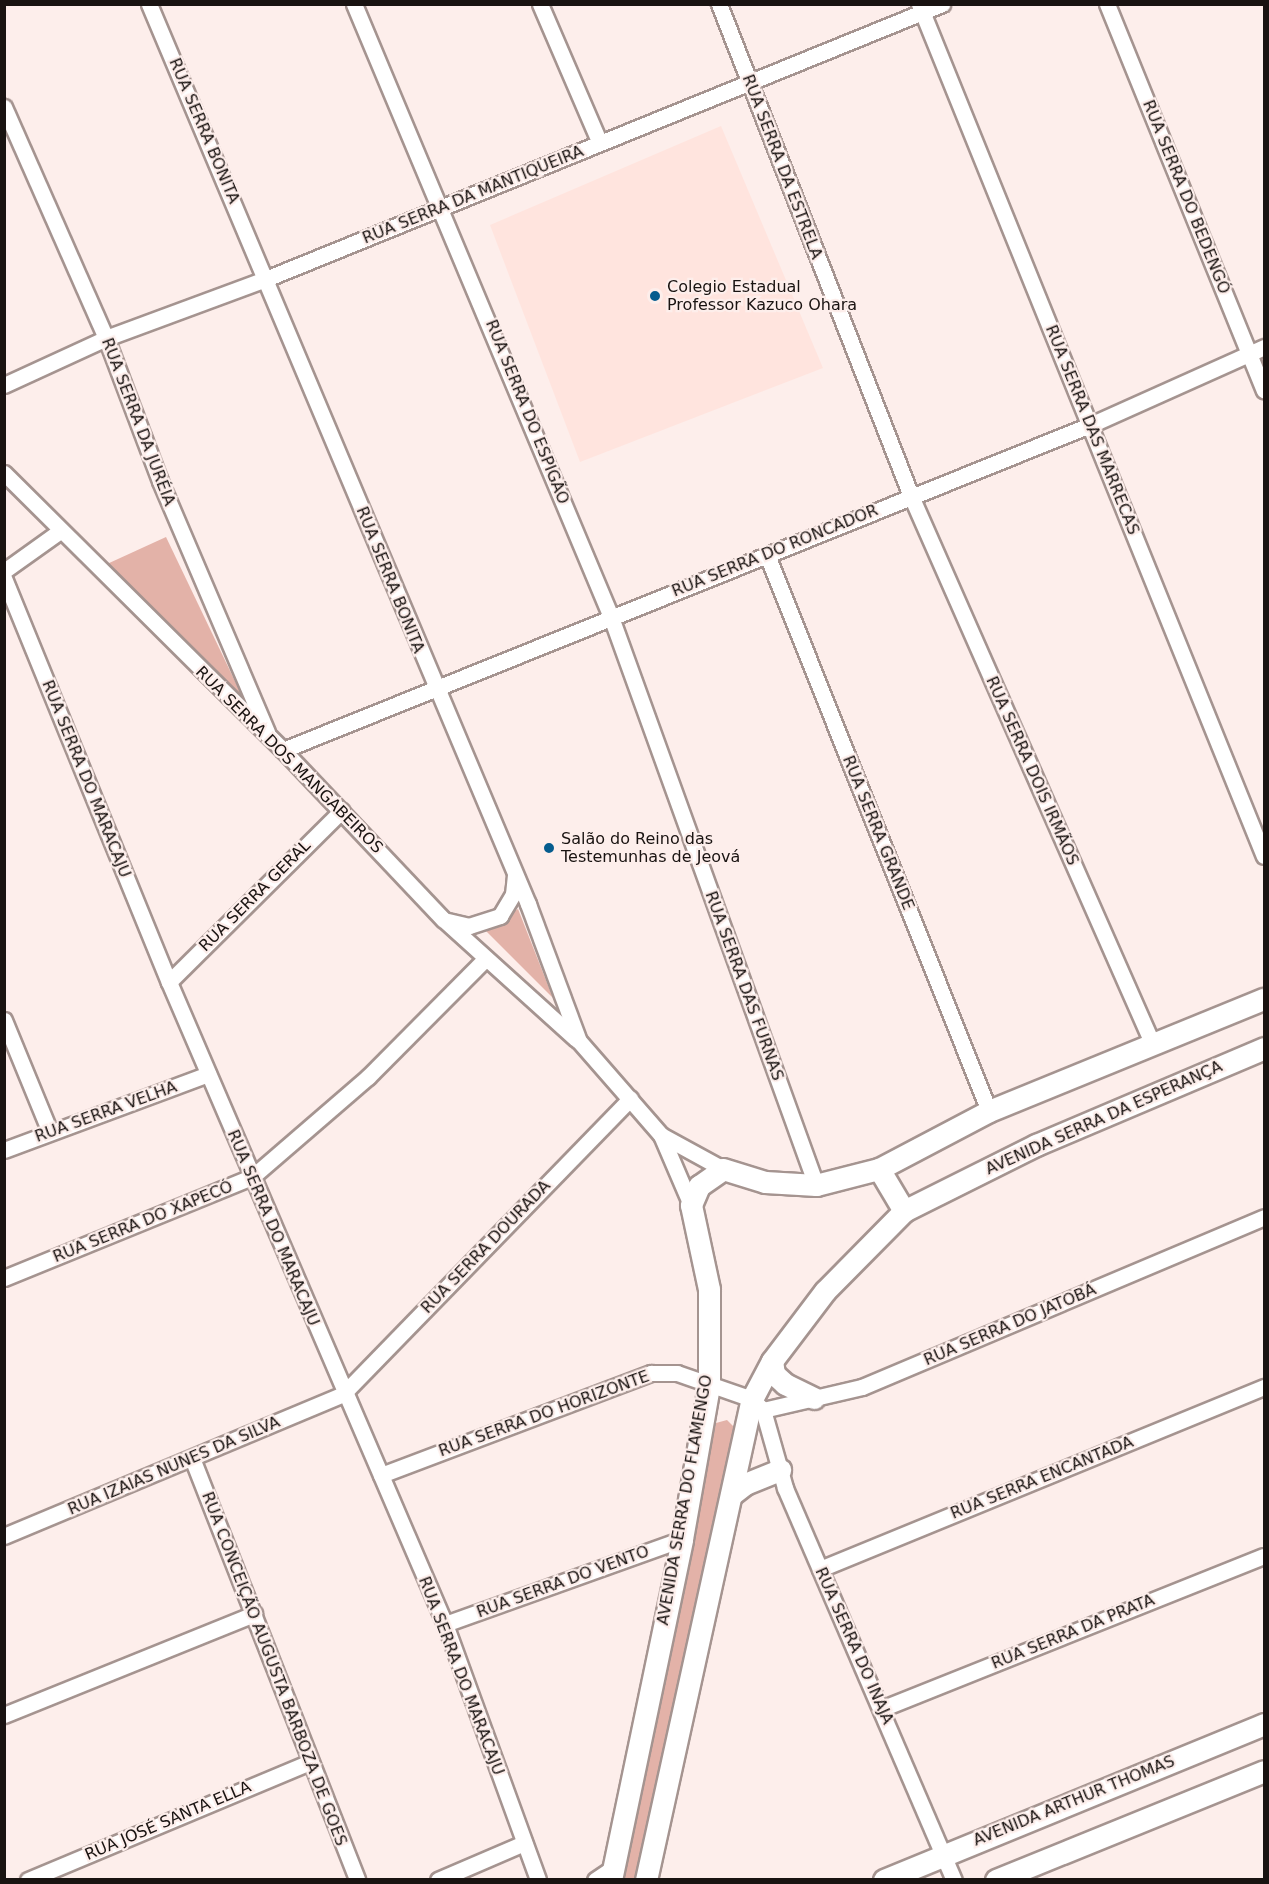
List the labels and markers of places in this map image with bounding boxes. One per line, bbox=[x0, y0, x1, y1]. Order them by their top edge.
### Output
place label: Colegio Estadual Professor Kazuco Ohara bbox=[667, 277, 857, 315]
marker: Colegio Estadual Professor Kazuco Ohara bbox=[648, 289, 662, 303]
place label: Salão do Reino das Testemunhas de Jeová bbox=[561, 829, 740, 867]
marker: Salão do Reino das Testemunhas de Jeová bbox=[542, 841, 556, 855]

